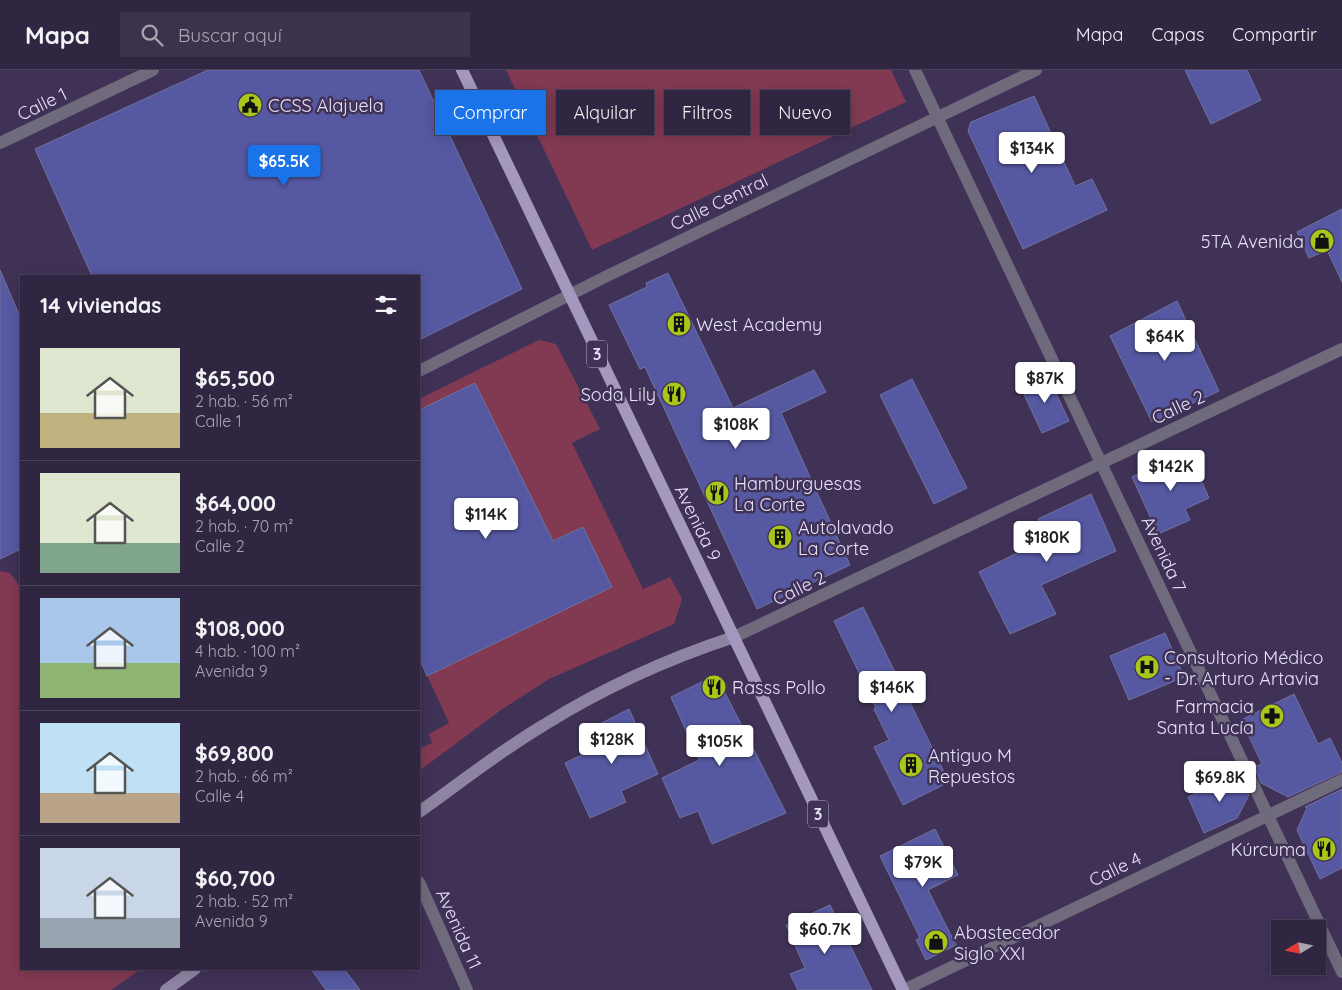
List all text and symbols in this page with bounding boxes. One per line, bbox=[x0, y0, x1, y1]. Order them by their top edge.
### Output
search box bbox=[120, 12, 470, 57]
text: Mapa bbox=[25, 20, 90, 50]
icon: search bbox=[138, 21, 166, 49]
text: Buscar aquí bbox=[178, 23, 282, 47]
text: Mapa bbox=[1076, 23, 1123, 46]
text: Capas bbox=[1151, 23, 1204, 46]
text: Compartir bbox=[1232, 23, 1317, 46]
street label: Calle 1 bbox=[13, 82, 71, 126]
chip: Comprar bbox=[435, 90, 546, 135]
chip: Alquilar bbox=[556, 90, 654, 135]
chip: Filtros bbox=[664, 90, 750, 135]
chip: Nuevo bbox=[760, 90, 850, 135]
public building icon: CCSS Alajuela bbox=[237, 92, 263, 118]
place label: CCSS Alajuela bbox=[268, 94, 384, 117]
pin: $134K bbox=[997, 132, 1067, 174]
text: $134K bbox=[1010, 138, 1054, 158]
pin: $65.5K bbox=[243, 144, 325, 187]
text: $65.5K bbox=[259, 151, 309, 171]
street label: Calle Central bbox=[666, 168, 772, 236]
shop icon: 5TA Avenida bbox=[1309, 228, 1335, 254]
place label: 5TA Avenida bbox=[1201, 230, 1304, 253]
icon: filters bbox=[372, 291, 400, 319]
text: 14 viviendas bbox=[40, 292, 161, 318]
building icon: West Academy bbox=[666, 311, 692, 337]
place label: West Academy bbox=[696, 313, 822, 336]
pin: $64K bbox=[1135, 320, 1195, 362]
text: $64K bbox=[1146, 326, 1184, 346]
road number: 3 bbox=[587, 340, 607, 368]
pin: $87K bbox=[1015, 362, 1075, 404]
text: $65,500 bbox=[195, 365, 275, 391]
icon: home bbox=[80, 368, 140, 428]
text: $87K bbox=[1026, 368, 1064, 388]
restaurant icon: Soda Lily bbox=[661, 381, 687, 407]
place label: Soda Lily bbox=[581, 383, 656, 406]
street label: Calle 2 bbox=[1148, 385, 1208, 429]
text: 2 hab. · 56 m² bbox=[195, 391, 293, 411]
pin: $108K bbox=[701, 408, 771, 450]
text: Calle 1 bbox=[195, 411, 242, 431]
text: $108K bbox=[714, 414, 758, 434]
pin: $142K bbox=[1136, 450, 1206, 492]
text: $142K bbox=[1149, 456, 1193, 476]
place label: Hamburguesas La Corte bbox=[734, 472, 862, 516]
restaurant icon: Hamburguesas La Corte bbox=[704, 480, 730, 506]
street label: Avenida 9 bbox=[670, 481, 726, 565]
text: $64,000 bbox=[195, 490, 276, 516]
icon: home bbox=[80, 493, 140, 553]
pin: $114K bbox=[451, 498, 521, 540]
text: $114K bbox=[465, 504, 507, 524]
street label: Avenida 7 bbox=[1136, 512, 1192, 596]
text: 2 hab. · 70 m² bbox=[195, 516, 293, 536]
place label: Autolavado La Corte bbox=[798, 516, 894, 560]
pin: $180K bbox=[1012, 520, 1082, 563]
building icon: Autolavado La Corte bbox=[767, 524, 793, 550]
text: $180K bbox=[1025, 527, 1069, 547]
text: Calle 2 bbox=[195, 536, 245, 556]
street label: Calle 2 bbox=[769, 565, 829, 611]
text: $108,000 bbox=[195, 615, 285, 641]
icon: home bbox=[80, 618, 140, 678]
text: 4 hab. · 100 m² bbox=[195, 641, 300, 661]
place label: Consultorio Médico - Dr. Arturo Artavia bbox=[1164, 646, 1323, 690]
hospital icon: Consultorio Médico - Dr. Arturo Artavia bbox=[1134, 654, 1160, 680]
text: Avenida 9 bbox=[195, 661, 268, 681]
pin: $146K bbox=[857, 670, 927, 713]
restaurant icon: Rasss Pollo bbox=[701, 674, 727, 700]
place label: Rasss Pollo bbox=[732, 676, 826, 699]
text: $146K bbox=[870, 677, 914, 697]
place label: Farmacia Santa Lucía bbox=[1157, 695, 1254, 739]
pharmacy icon: Farmacia Santa Lucía bbox=[1259, 703, 1285, 729]
pin: $128K bbox=[577, 722, 647, 765]
pin: $105K bbox=[685, 724, 755, 767]
text: $128K bbox=[590, 729, 634, 749]
text: $105K bbox=[697, 731, 743, 751]
text: $69,800 bbox=[195, 740, 274, 766]
icon: home bbox=[80, 743, 140, 803]
place label: Antiguo M Repuestos bbox=[928, 744, 1015, 788]
building icon: Antiguo M Repuestos bbox=[898, 752, 924, 778]
pin: $69.8K bbox=[1179, 760, 1261, 803]
text: 2 hab. · 66 m² bbox=[195, 766, 293, 786]
text: $69.8K bbox=[1195, 767, 1245, 787]
text: Calle 4 bbox=[195, 786, 244, 806]
road number: 3 bbox=[808, 801, 828, 828]
restaurant icon: Kúrcuma bbox=[1311, 836, 1337, 862]
place label: Kúrcuma bbox=[1230, 838, 1306, 861]
pin: $79K bbox=[893, 846, 953, 888]
street label: Calle 4 bbox=[1085, 847, 1145, 891]
text: $79K bbox=[904, 852, 942, 872]
text: $60,700 bbox=[195, 865, 275, 891]
icon: home bbox=[80, 868, 140, 928]
street label: Avenida 11 bbox=[431, 885, 487, 973]
text: 2 hab. · 52 m² bbox=[195, 891, 293, 911]
text: Avenida 9 bbox=[195, 911, 268, 931]
pin: $60.7K bbox=[784, 912, 866, 955]
text: $60.7K bbox=[799, 919, 851, 939]
north arrow bbox=[1271, 920, 1326, 975]
map controls bbox=[1271, 920, 1326, 975]
place label: Abastecedor Siglo XXI bbox=[954, 921, 1060, 965]
shop icon: Abastecedor Siglo XXI bbox=[923, 929, 949, 955]

